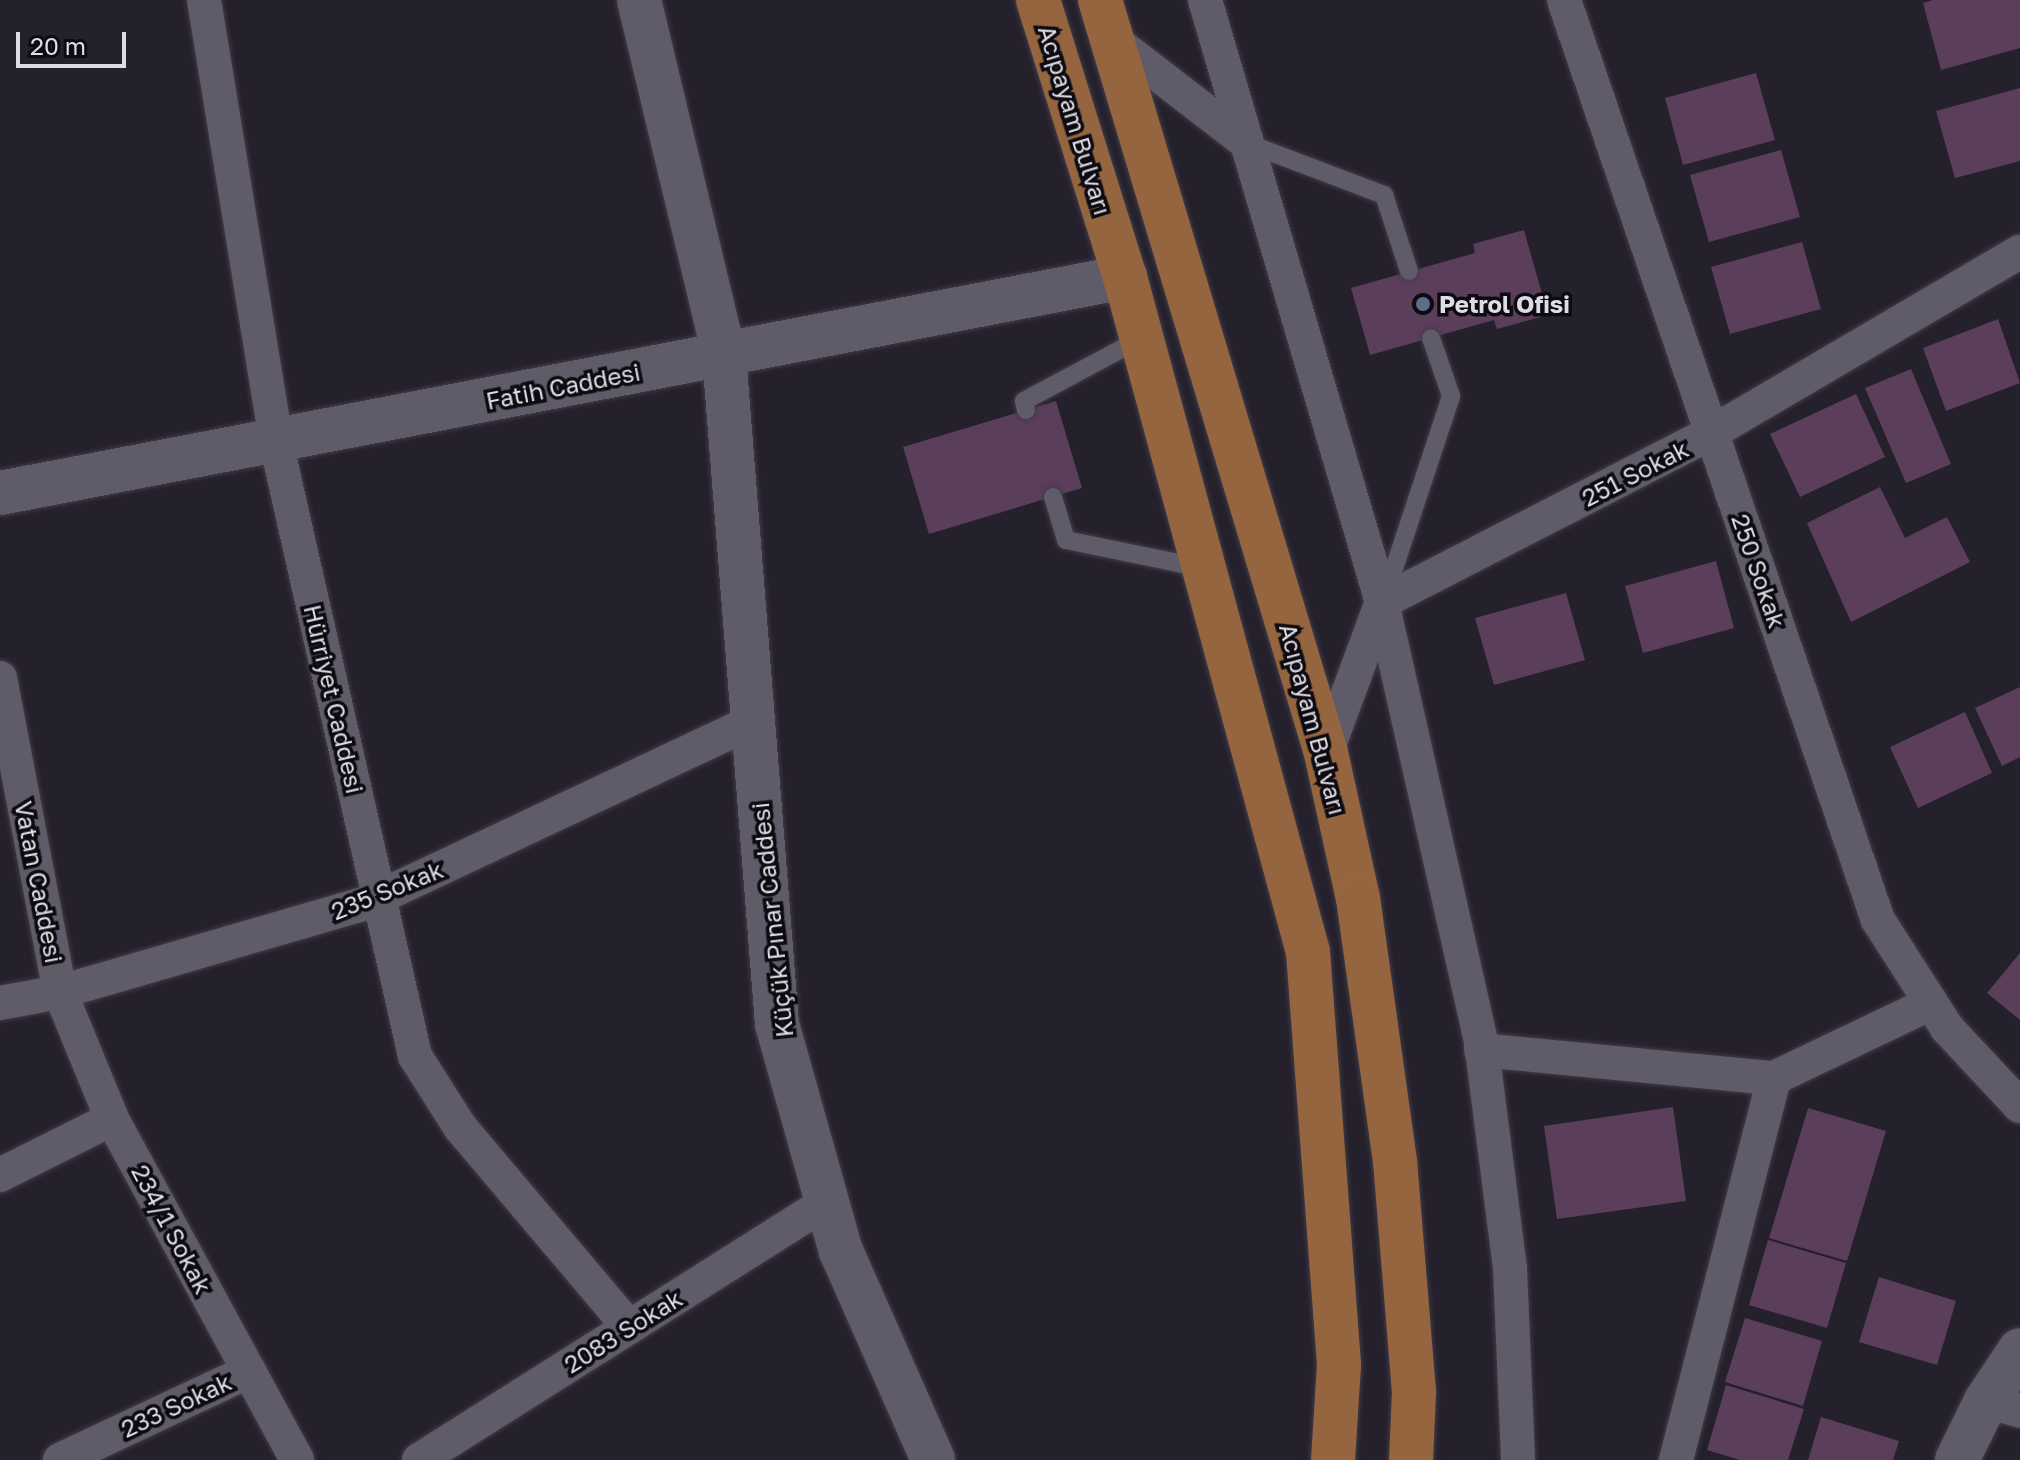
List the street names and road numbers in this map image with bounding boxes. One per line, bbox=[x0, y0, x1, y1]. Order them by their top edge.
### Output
street label: Acıpayam Bulvarı bbox=[1032, 22, 1118, 218]
street label: Fatih Caddesi bbox=[483, 357, 643, 415]
street label: 251 Sokak bbox=[1577, 434, 1693, 512]
street label: 250 Sokak bbox=[1726, 510, 1792, 632]
street label: Hürriyet Caddesi bbox=[298, 602, 370, 796]
street label: Acıpayam Bulvarı bbox=[1274, 620, 1352, 818]
street label: Vatan Caddesi bbox=[9, 799, 69, 965]
street label: Küçük Pınar Caddesi bbox=[745, 801, 799, 1039]
street label: 235 Sokak bbox=[327, 855, 447, 925]
street label: 234/1 Sokak bbox=[126, 1160, 218, 1298]
street label: 2083 Sokak bbox=[559, 1283, 687, 1379]
street label: 233 Sokak bbox=[116, 1367, 236, 1443]

